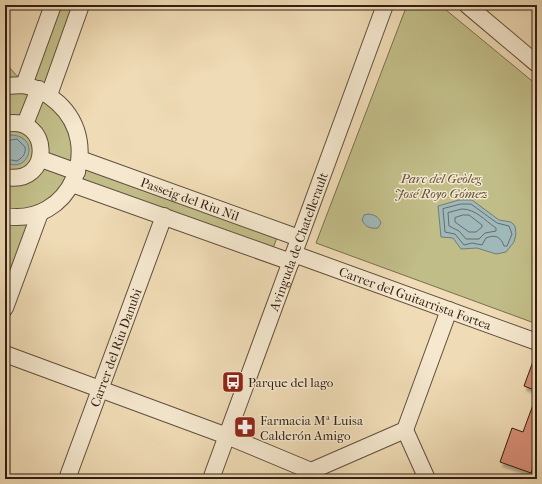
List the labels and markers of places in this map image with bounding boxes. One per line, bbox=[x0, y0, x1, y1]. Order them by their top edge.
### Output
bus stop icon: Parque del lago bbox=[220, 369, 246, 395]
place label: Parque del lago bbox=[248, 375, 334, 390]
place label: Farmacia Mª Luisa Calderón Amigo bbox=[260, 413, 364, 443]
pharmacy icon: Farmacia Mª Luisa Calderón Amigo bbox=[232, 414, 258, 440]

